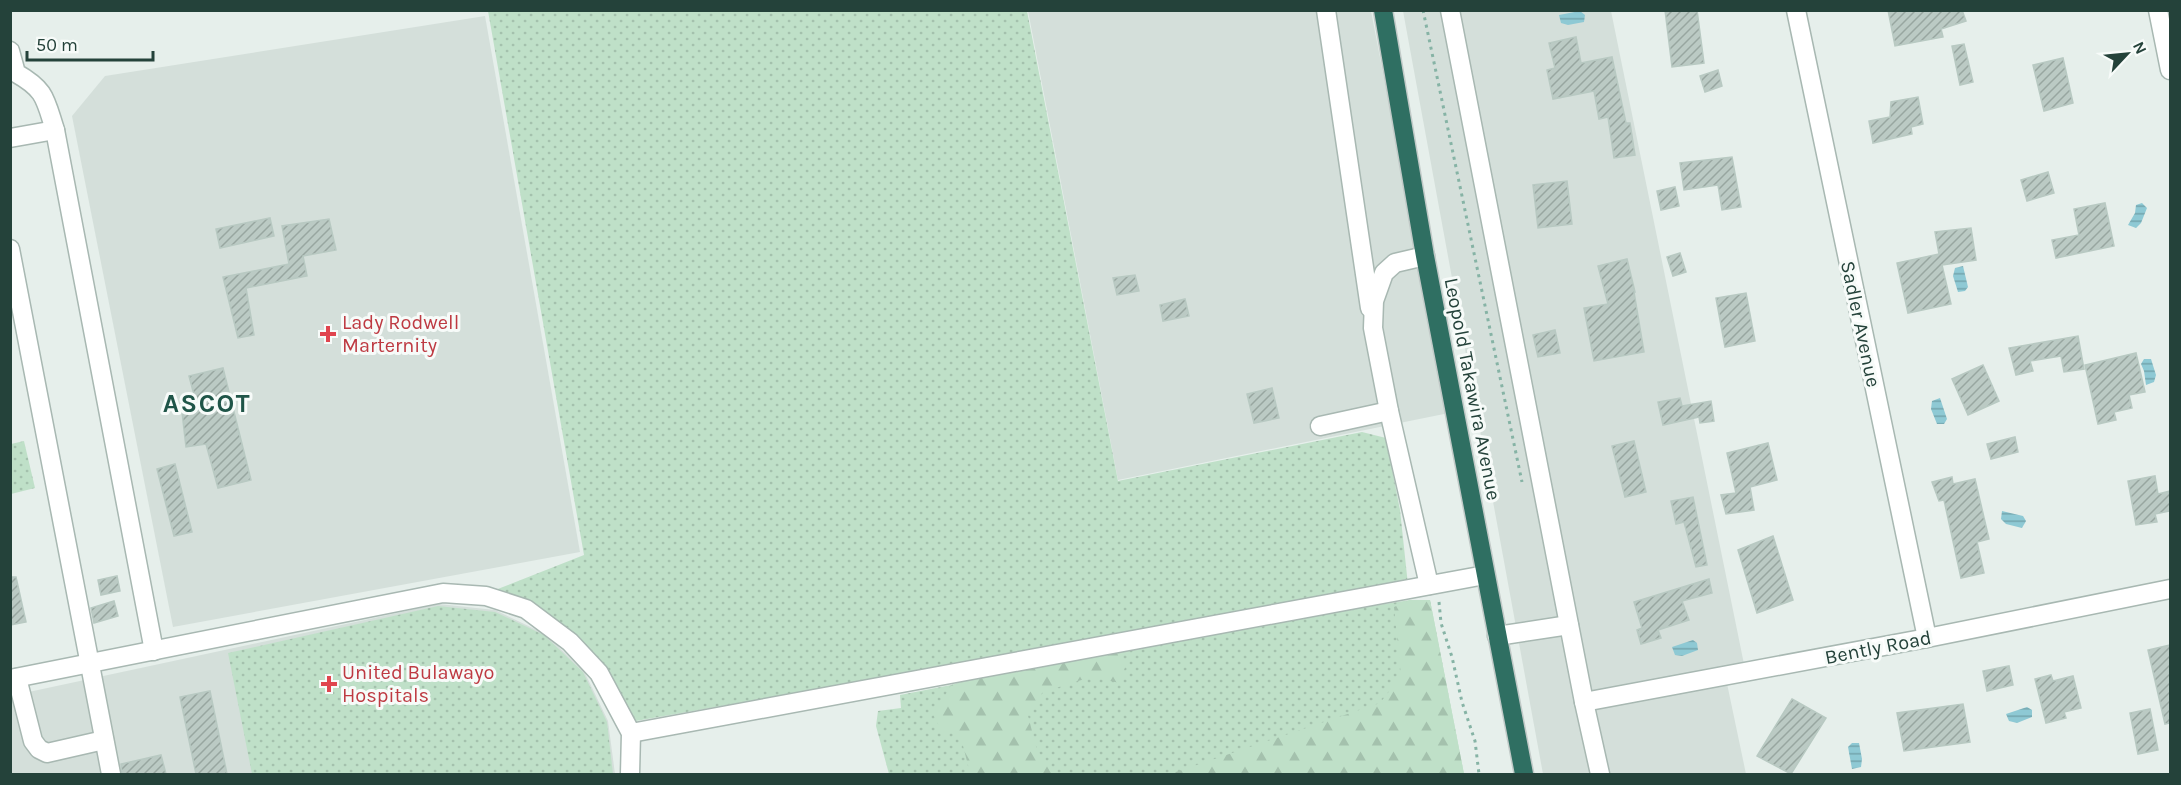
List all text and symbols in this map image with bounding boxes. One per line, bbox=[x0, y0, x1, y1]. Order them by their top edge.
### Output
scale bar bbox=[27, 24, 153, 62]
north arrow bbox=[2097, 24, 2157, 84]
text: 50 m bbox=[36, 34, 78, 56]
text: N bbox=[2129, 38, 2151, 57]
street label: Sadler Avenue bbox=[1836, 259, 1885, 389]
street label: Leopold Takawira Avenue bbox=[1440, 276, 1505, 502]
place label: Lady Rodwell Marternity bbox=[342, 311, 459, 357]
marker: Lady Rodwell Marternity bbox=[319, 325, 337, 343]
district label: ASCOT bbox=[163, 388, 251, 419]
street label: Bently Road bbox=[1823, 626, 1933, 669]
place label: United Bulawayo Hospitals bbox=[342, 661, 494, 707]
marker: United Bulawayo Hospitals bbox=[320, 675, 338, 693]

